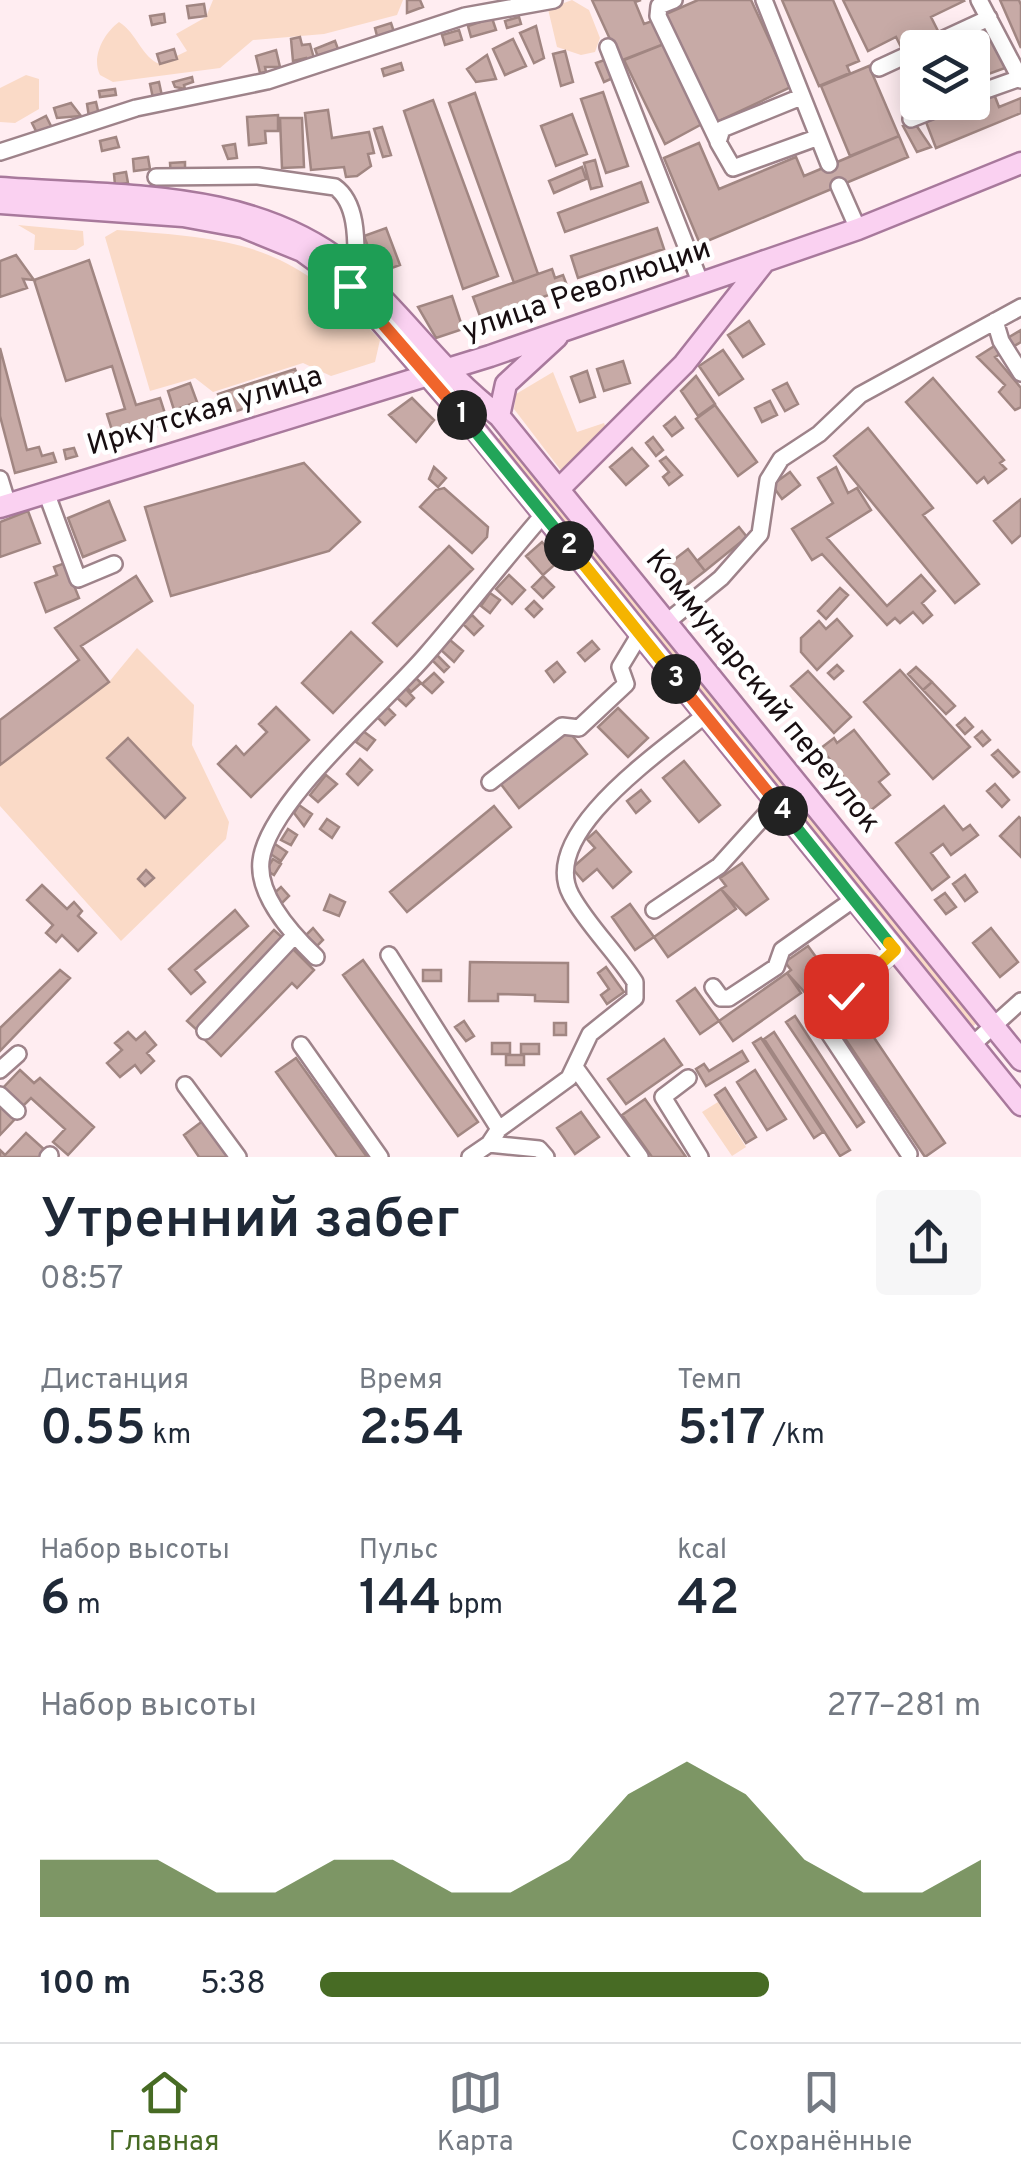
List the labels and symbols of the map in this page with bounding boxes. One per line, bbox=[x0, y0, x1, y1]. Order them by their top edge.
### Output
street label: улица Революции bbox=[458, 231, 716, 351]
pin bbox=[308, 244, 393, 329]
street label: Иркутская улица bbox=[83, 359, 327, 465]
pin: 1 bbox=[437, 390, 487, 440]
pin: 2 bbox=[544, 521, 594, 571]
street label: Коммунарский переулок bbox=[636, 543, 888, 841]
pin: 3 bbox=[651, 654, 701, 704]
pin: 4 bbox=[758, 786, 808, 836]
pin bbox=[804, 954, 889, 1039]

